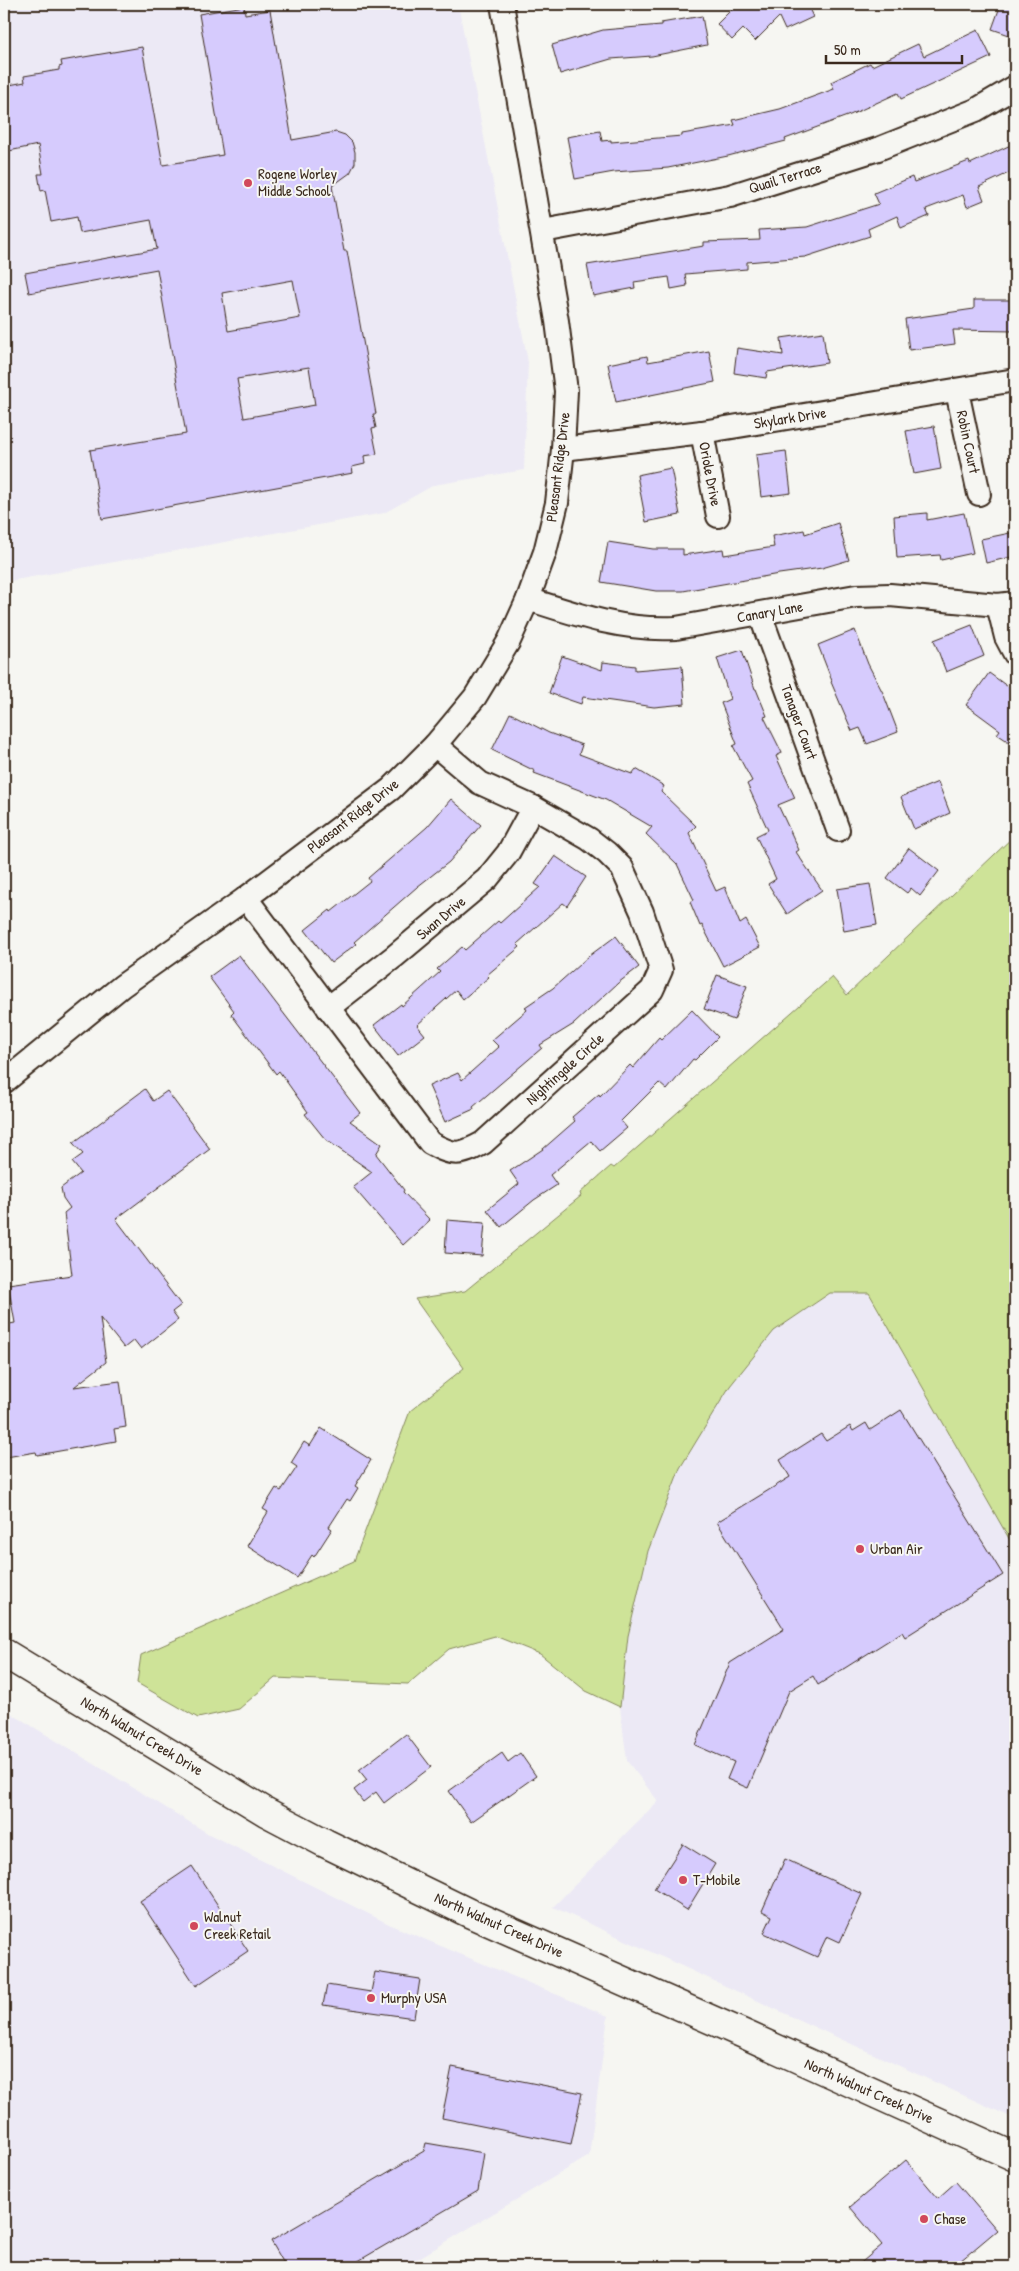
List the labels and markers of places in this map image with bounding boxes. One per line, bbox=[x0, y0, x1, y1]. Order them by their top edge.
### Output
place label: Rogene Worley Middle School bbox=[258, 163, 337, 201]
marker: Rogene Worley Middle School bbox=[242, 177, 254, 189]
place label: Urban Air bbox=[870, 1538, 923, 1559]
marker: Urban Air bbox=[854, 1543, 866, 1555]
place label: T-Mobile bbox=[693, 1869, 741, 1890]
marker: T-Mobile bbox=[677, 1874, 689, 1886]
place label: Walnut Creek Retail bbox=[204, 1906, 271, 1944]
marker: Walnut Creek Retail bbox=[188, 1920, 200, 1932]
place label: Murphy USA bbox=[381, 1987, 447, 2008]
marker: Murphy USA bbox=[365, 1992, 377, 2004]
place label: Chase bbox=[934, 2208, 966, 2229]
marker: Chase bbox=[918, 2213, 930, 2225]

